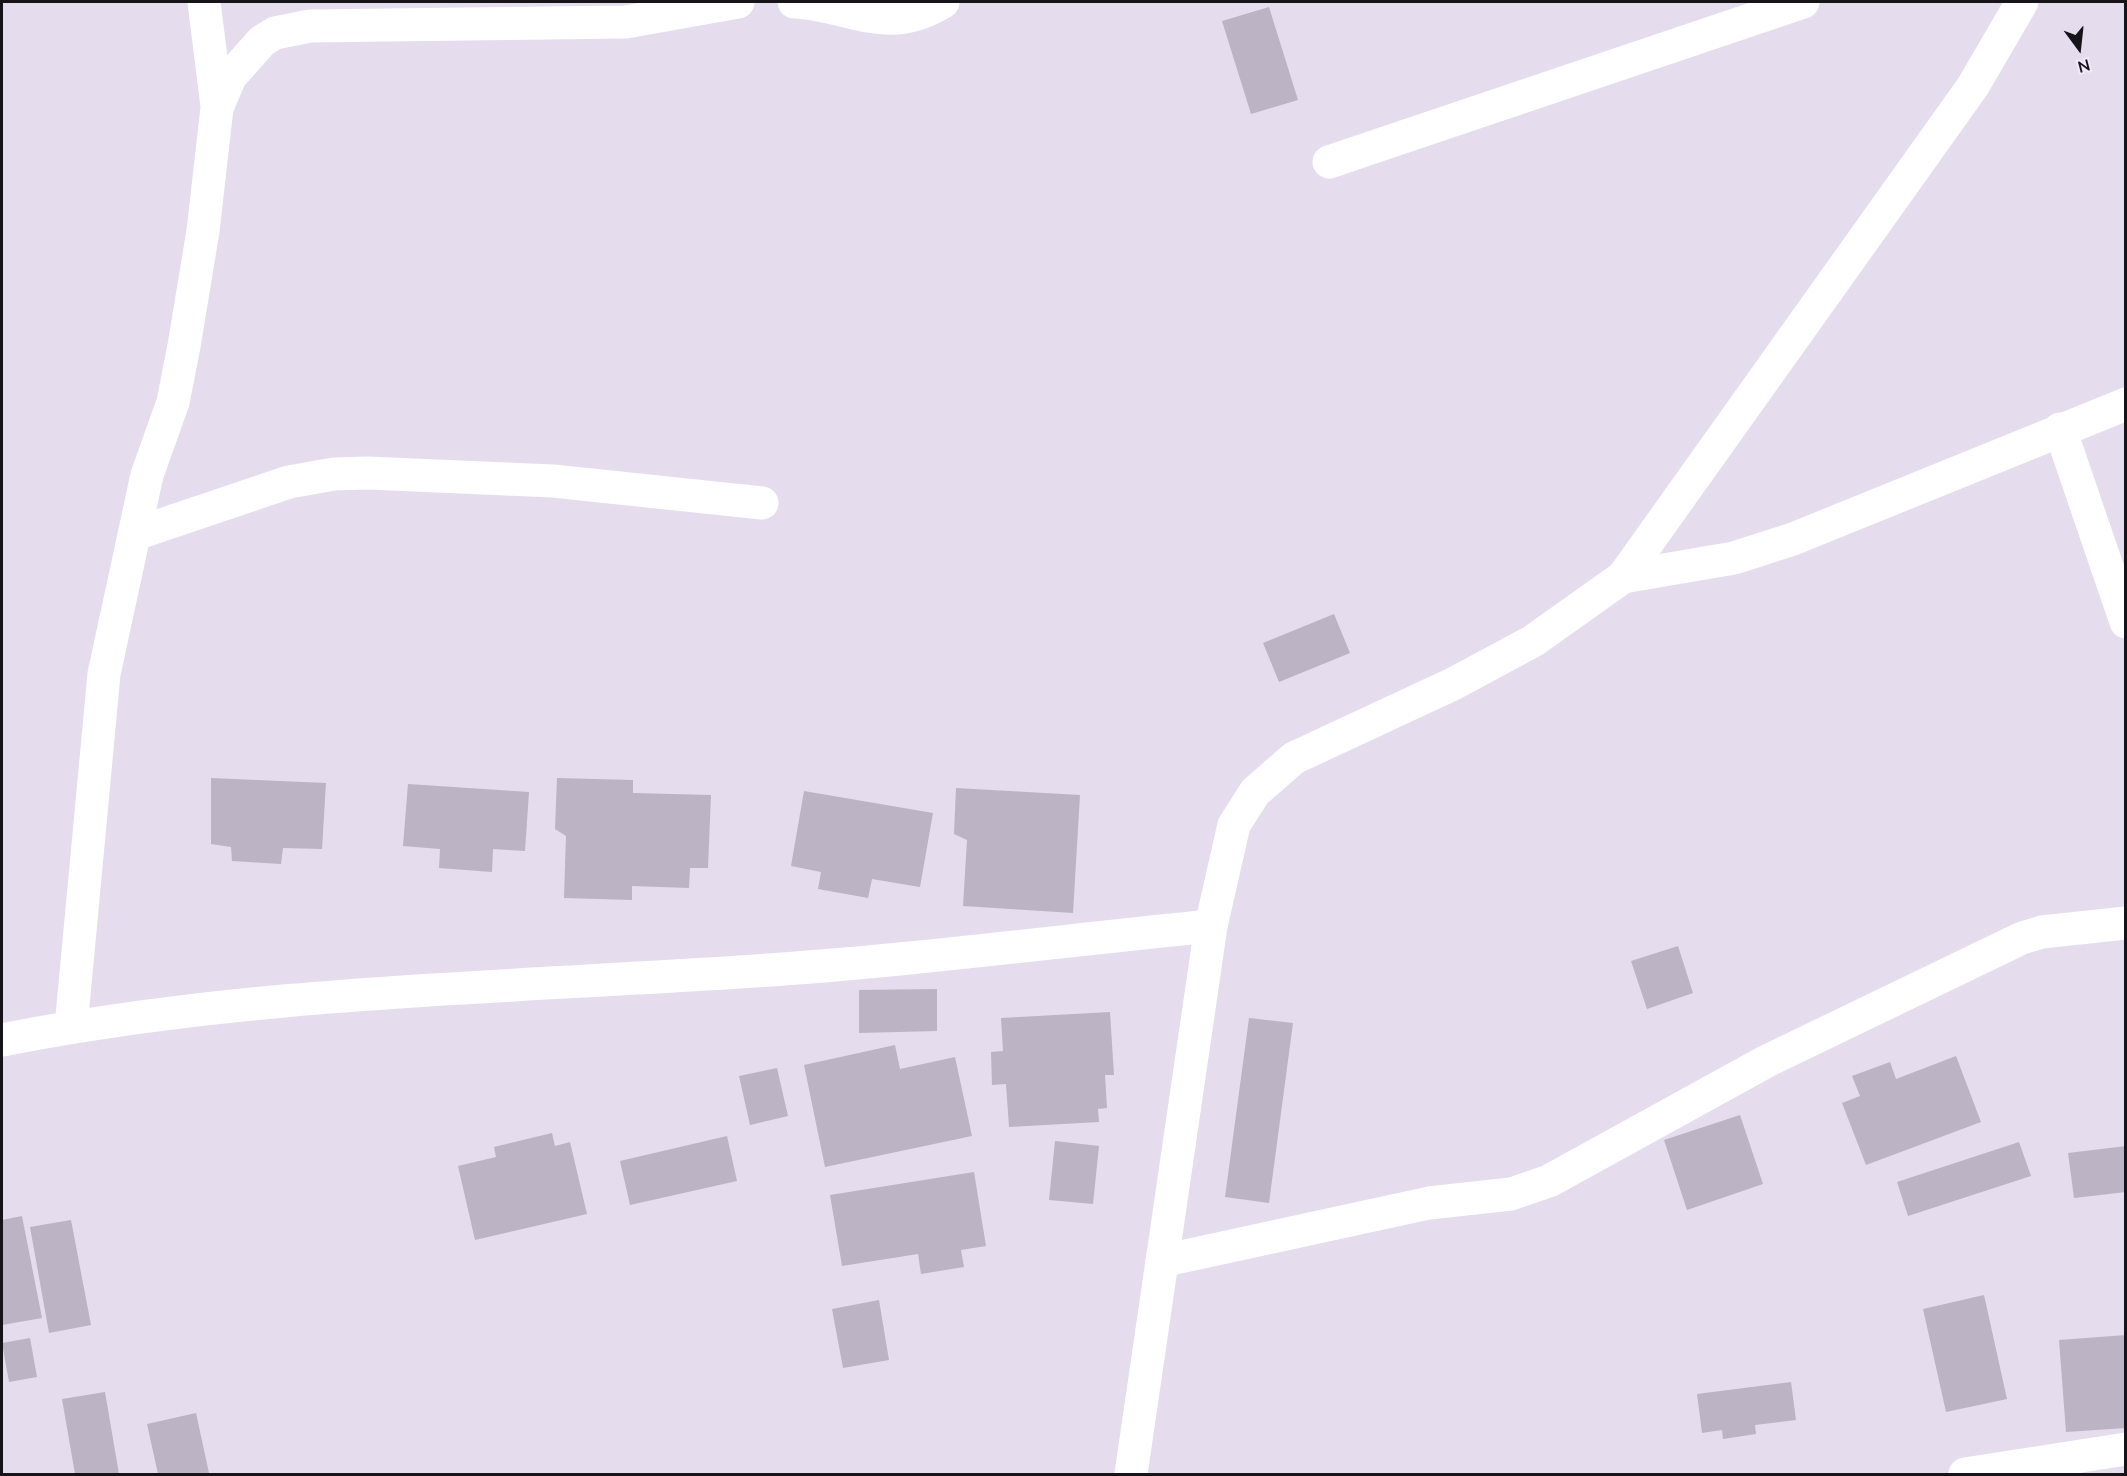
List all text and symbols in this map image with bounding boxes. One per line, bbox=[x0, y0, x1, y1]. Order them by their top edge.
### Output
north arrow bbox=[2049, 18, 2109, 78]
text: N bbox=[2075, 53, 2092, 78]

